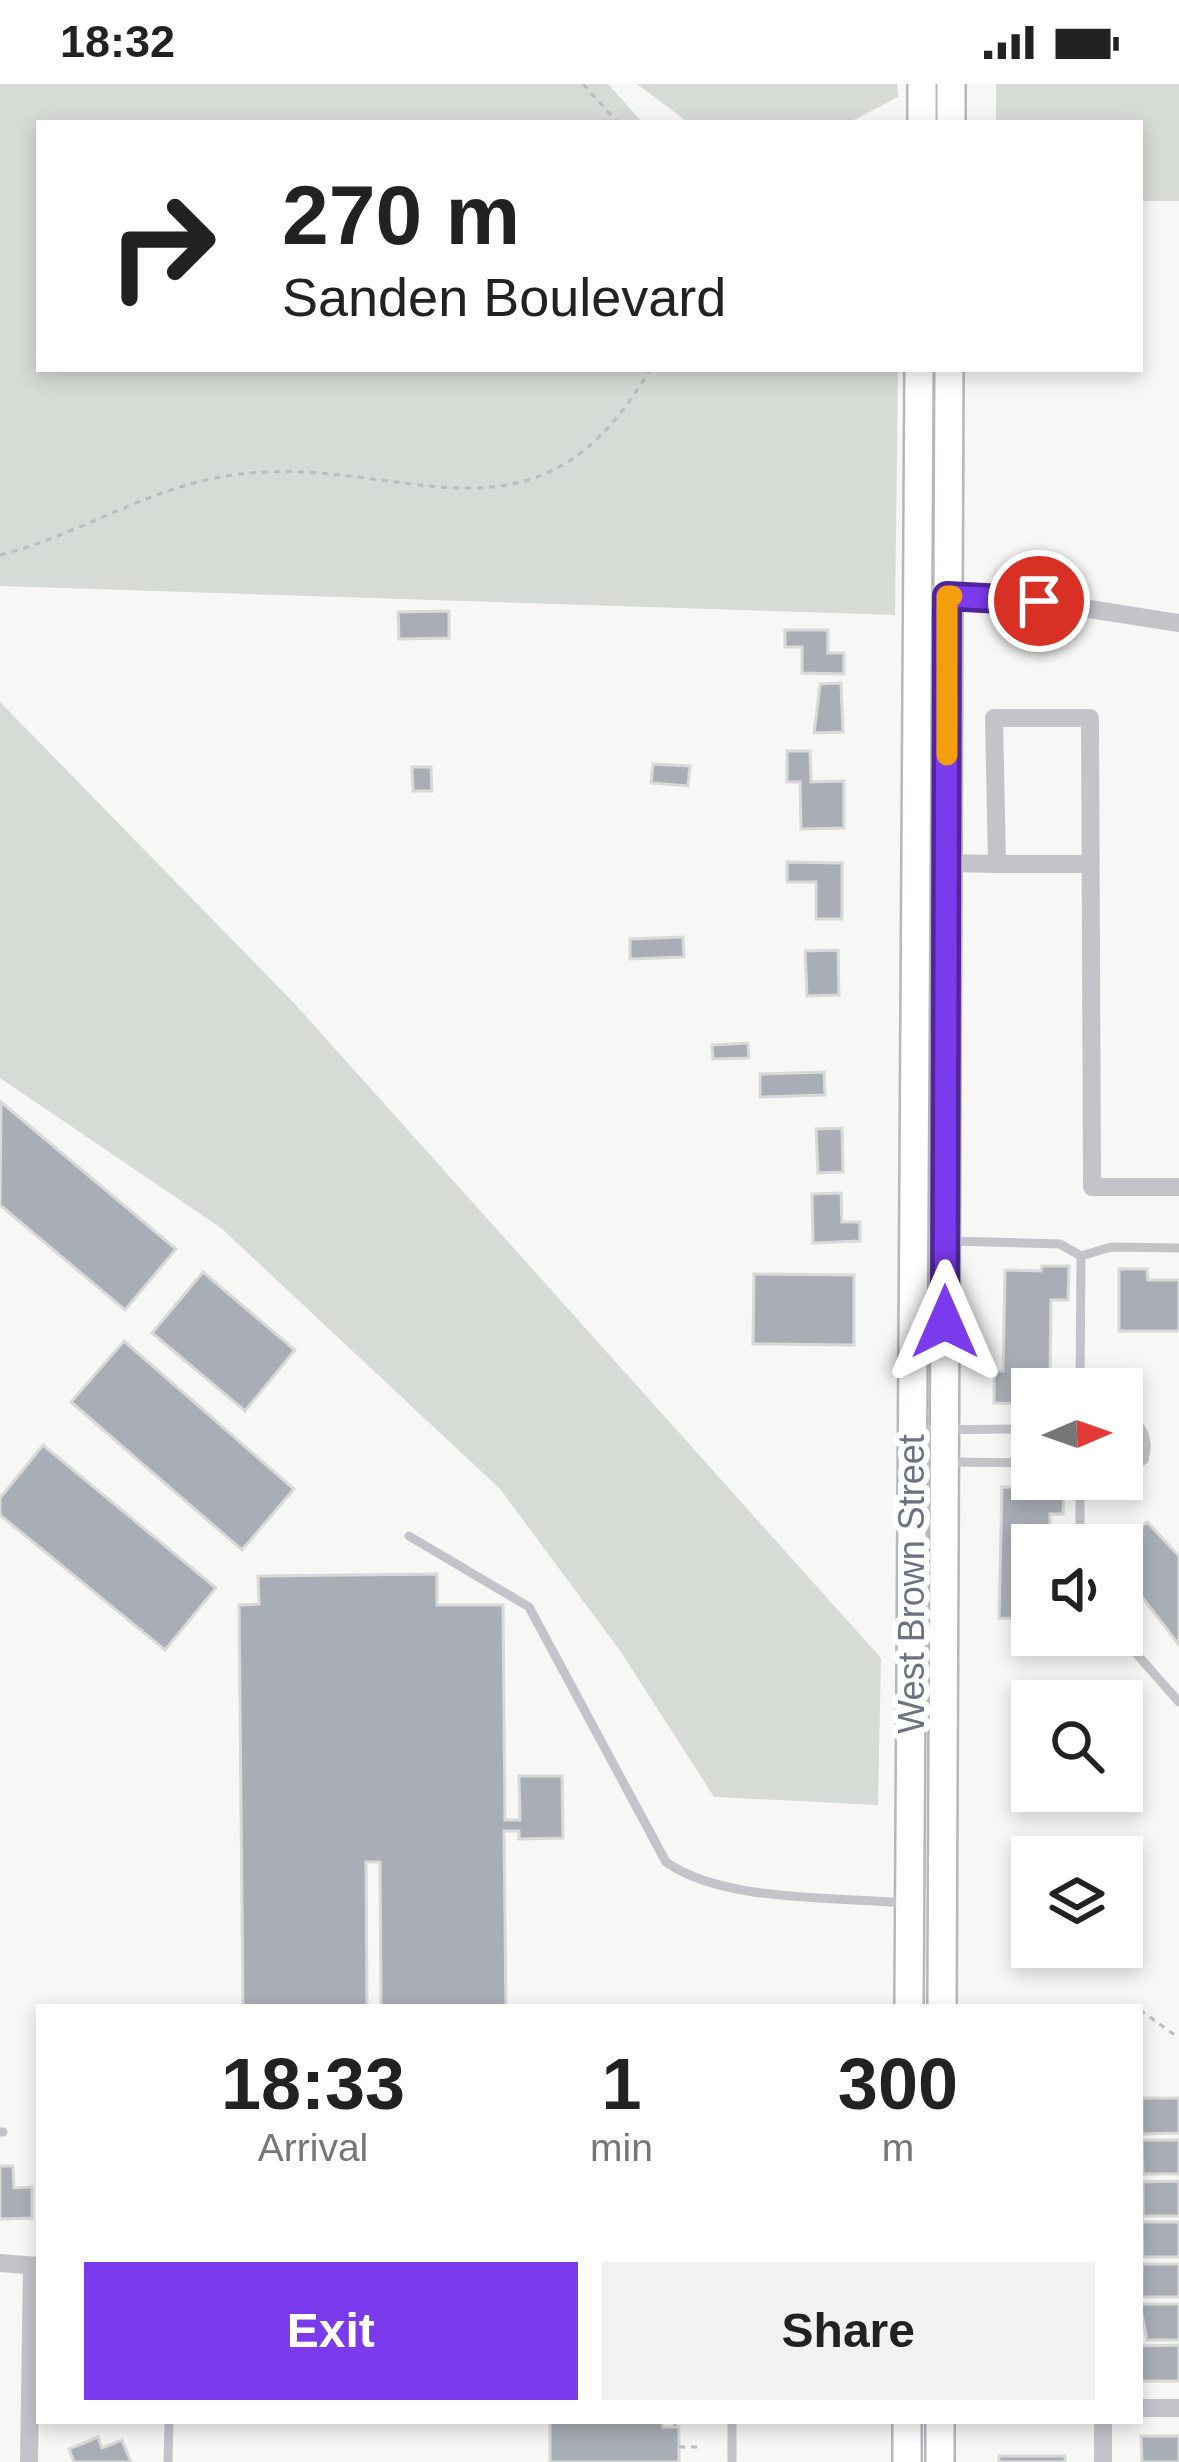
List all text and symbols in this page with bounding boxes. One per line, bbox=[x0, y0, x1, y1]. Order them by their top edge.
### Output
text: 18:32 bbox=[60, 16, 175, 67]
icon: right bbox=[84, 168, 240, 324]
text: 270 m bbox=[282, 168, 520, 262]
text: Sanden Boulevard bbox=[282, 267, 726, 327]
pin bbox=[988, 550, 1090, 652]
icon: arrive bbox=[1006, 568, 1072, 634]
position arrow bbox=[882, 1259, 1008, 1385]
north arrow bbox=[1011, 1368, 1143, 1500]
map controls bbox=[1011, 1368, 1143, 1968]
street label: West Brown Street bbox=[891, 1434, 932, 1734]
button: sound bbox=[1011, 1524, 1143, 1656]
button: search bbox=[1011, 1680, 1143, 1812]
button: layers bbox=[1011, 1836, 1143, 1968]
text: 18:33 bbox=[221, 2044, 405, 2124]
text: 1 bbox=[601, 2044, 642, 2124]
text: 300 bbox=[838, 2044, 958, 2124]
text: Arrival bbox=[258, 2126, 368, 2169]
text: min bbox=[590, 2126, 653, 2169]
text: m bbox=[882, 2126, 914, 2169]
button: Exit bbox=[84, 2262, 578, 2400]
button: Share bbox=[602, 2262, 1095, 2400]

